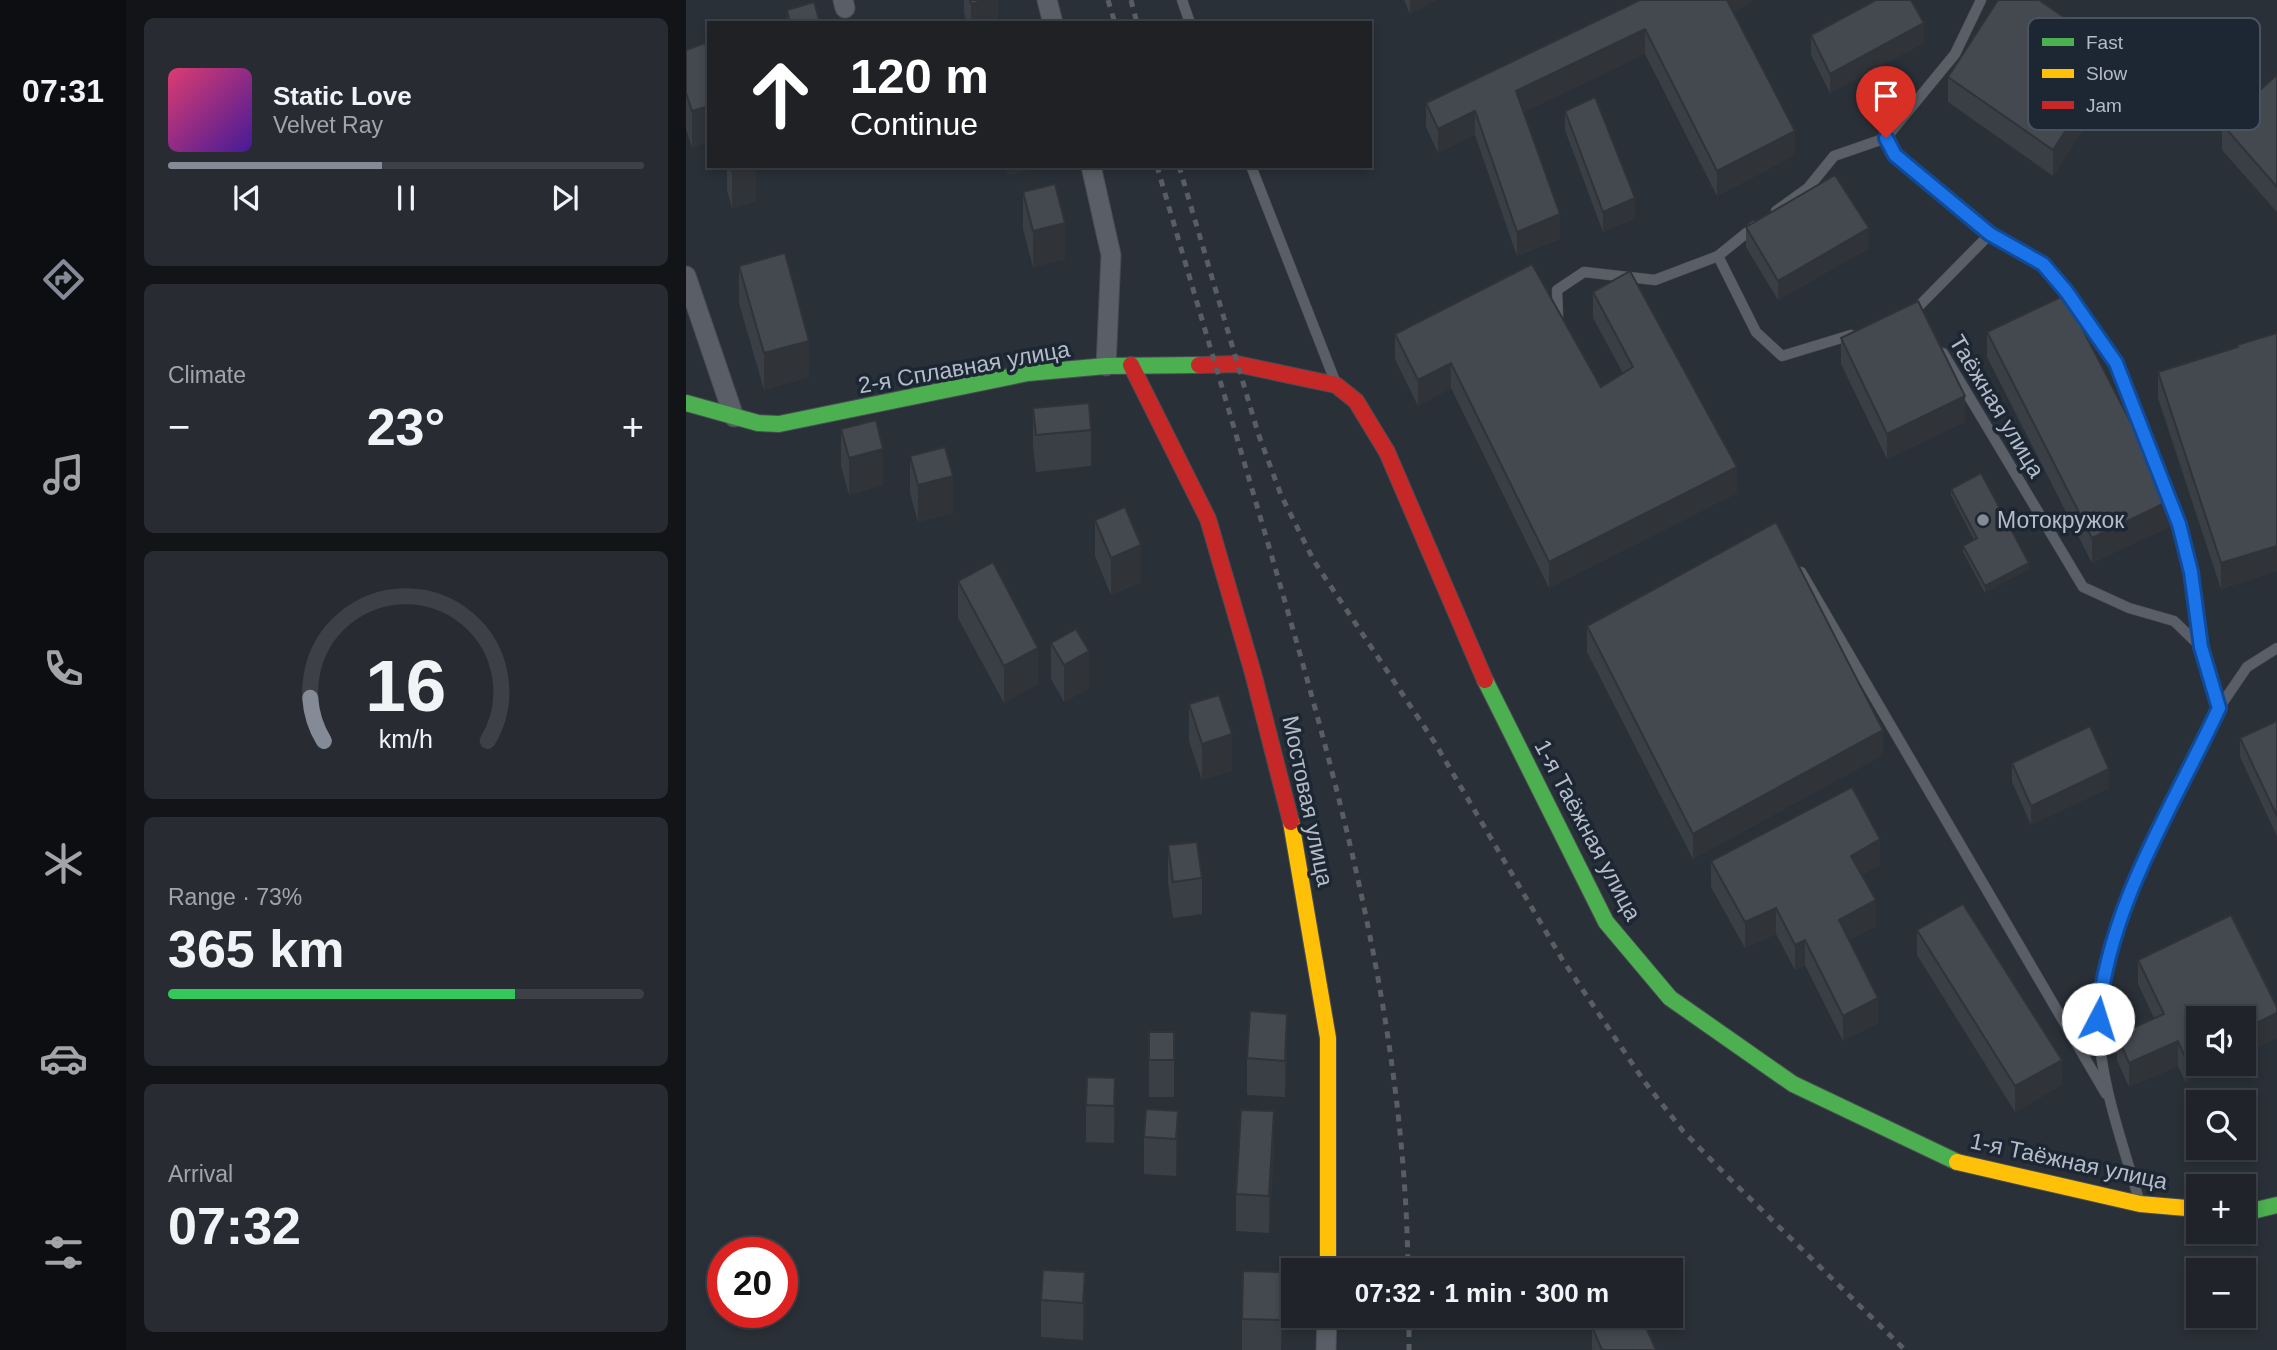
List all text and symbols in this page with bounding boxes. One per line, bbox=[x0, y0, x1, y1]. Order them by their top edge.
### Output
legend bbox=[2028, 18, 2260, 130]
text: Fast bbox=[2086, 32, 2124, 53]
icon: ahead bbox=[735, 49, 826, 140]
text: 120 m bbox=[850, 49, 989, 103]
text: Slow bbox=[2086, 63, 2127, 84]
pin bbox=[1856, 66, 1916, 138]
text: 07:31 bbox=[22, 73, 104, 109]
icon: arrive bbox=[1867, 77, 1905, 115]
text: Static Love bbox=[273, 81, 412, 111]
text: Jam bbox=[2086, 95, 2122, 116]
text: Continue bbox=[850, 106, 978, 142]
text: Velvet Ray bbox=[273, 112, 383, 138]
icon: previous bbox=[228, 179, 266, 217]
icon: pause bbox=[387, 179, 425, 217]
icon: next bbox=[546, 179, 584, 217]
icon: directions bbox=[39, 255, 88, 304]
street label: Таёжная улица bbox=[1944, 330, 2050, 482]
street label: 2-я Сплавная улица bbox=[856, 336, 1072, 398]
text: Climate bbox=[168, 362, 246, 388]
text: 23° bbox=[367, 398, 445, 456]
text: − bbox=[168, 406, 190, 448]
text: + bbox=[622, 406, 644, 448]
icon: music bbox=[39, 450, 88, 499]
place label: Мотокружок bbox=[1997, 507, 2125, 533]
marker: Мотокружок bbox=[1975, 512, 1991, 528]
icon: phone bbox=[39, 644, 88, 693]
text: 16 bbox=[366, 645, 446, 726]
street label: Мостовая улица bbox=[1277, 713, 1339, 889]
text: km/h bbox=[379, 725, 433, 753]
street label: 1-я Таёжная улица bbox=[1529, 735, 1647, 925]
icon: climate bbox=[39, 839, 88, 888]
text: Range · 73% bbox=[168, 884, 302, 910]
text: 365 km bbox=[168, 920, 344, 978]
position arrow bbox=[2061, 982, 2135, 1056]
map controls bbox=[2186, 1006, 2256, 1328]
button: sound bbox=[2186, 1006, 2256, 1076]
icon: car bbox=[39, 1034, 88, 1083]
button: search bbox=[2186, 1090, 2256, 1160]
street label: 1-я Таёжная улица bbox=[1968, 1127, 2170, 1195]
text: Arrival bbox=[168, 1161, 233, 1187]
button: + bbox=[2186, 1174, 2256, 1244]
text: 07:32 bbox=[168, 1197, 301, 1255]
icon: filters bbox=[39, 1228, 88, 1277]
speed limit sign: 20 bbox=[707, 1237, 798, 1328]
button: − bbox=[2186, 1258, 2256, 1328]
text: 07:32 · 1 min · 300 m bbox=[1355, 1278, 1609, 1308]

